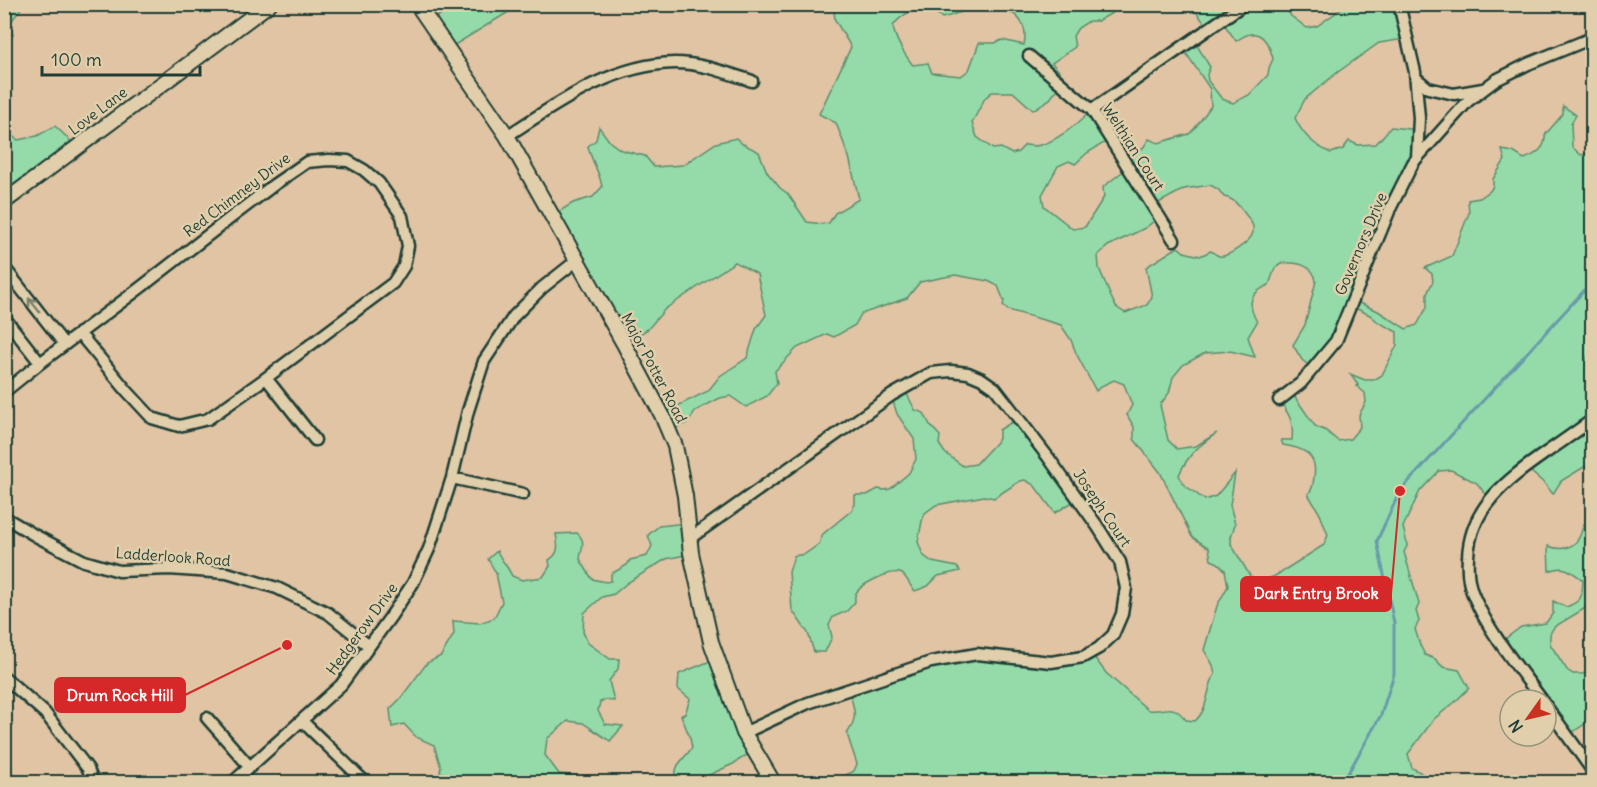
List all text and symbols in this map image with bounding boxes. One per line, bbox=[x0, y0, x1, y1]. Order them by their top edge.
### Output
scale bar bbox=[42, 39, 200, 77]
text: 100 m bbox=[51, 48, 102, 71]
street label: Love Lane bbox=[65, 82, 131, 139]
street label: Welthian Court bbox=[1098, 99, 1169, 194]
street label: Red Chimney Drive bbox=[179, 148, 294, 241]
street label: Governors Drive bbox=[1330, 190, 1391, 298]
one-way arrow bbox=[28, 298, 41, 314]
street label: Major Potter Road bbox=[617, 309, 692, 426]
street label: Joseph Court bbox=[1069, 465, 1135, 550]
street label: Ladderlook Road bbox=[115, 543, 231, 570]
callout: Dark Entry Brook bbox=[1241, 577, 1391, 611]
street label: Hedgerow Drive bbox=[322, 579, 401, 678]
text: Dark Entry Brook bbox=[1253, 583, 1379, 604]
callout: Drum Rock Hill bbox=[55, 678, 185, 712]
text: Drum Rock Hill bbox=[67, 685, 173, 705]
north arrow bbox=[1498, 688, 1558, 748]
text: N bbox=[1504, 716, 1527, 737]

